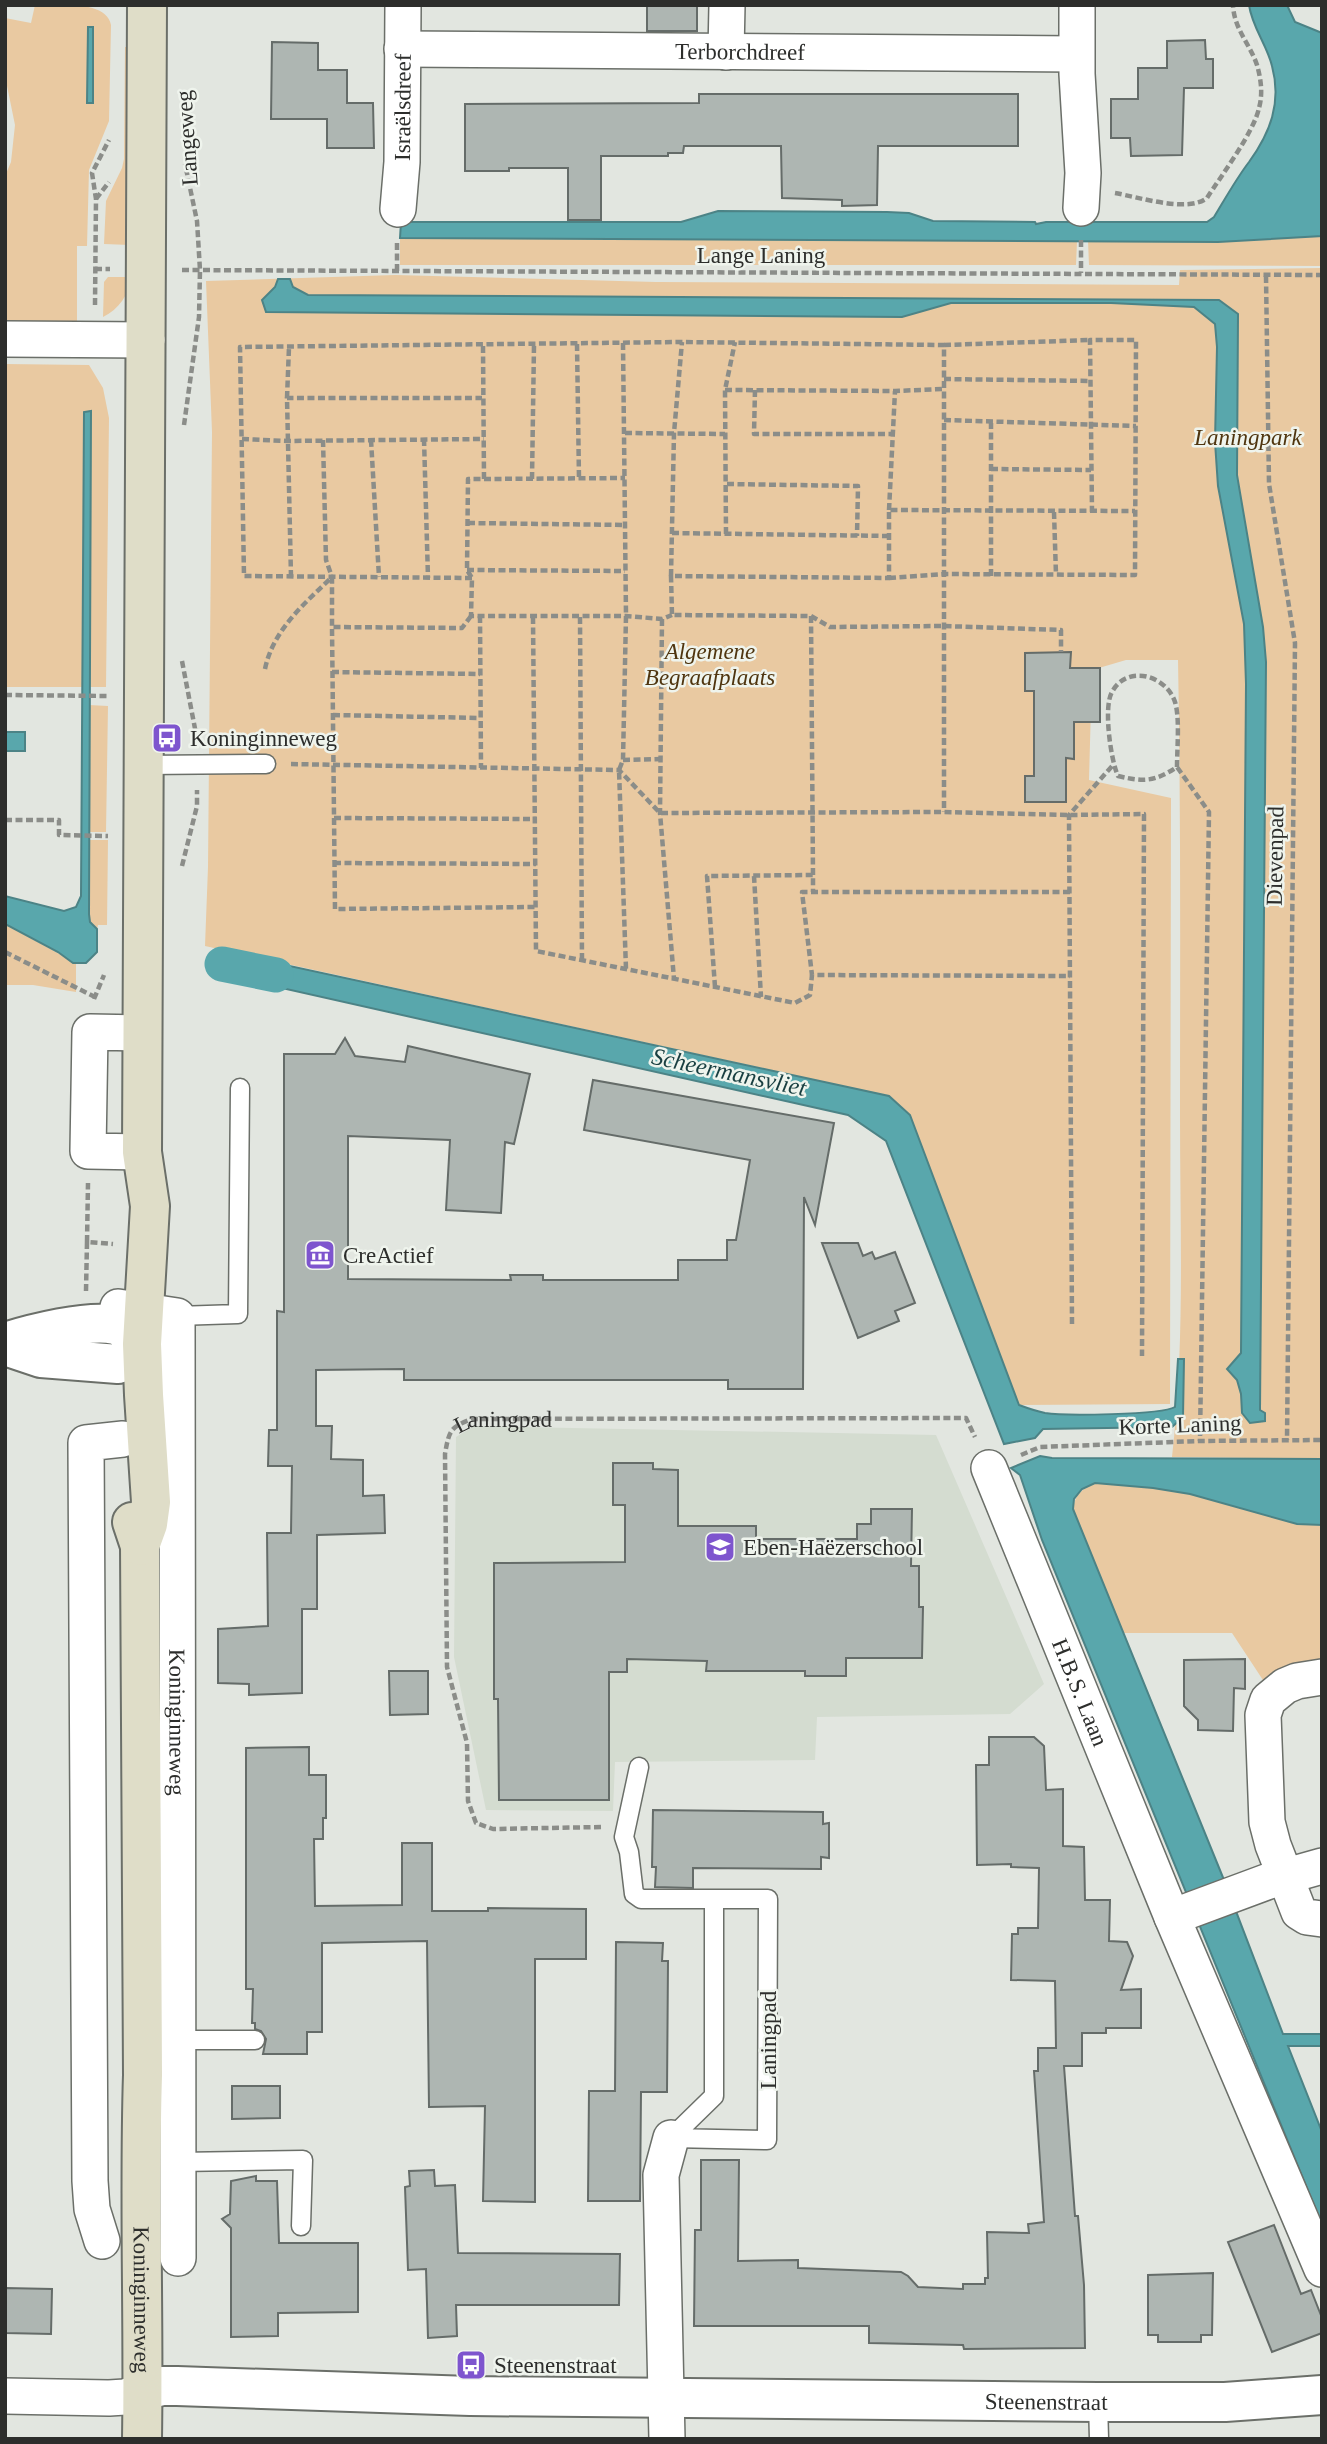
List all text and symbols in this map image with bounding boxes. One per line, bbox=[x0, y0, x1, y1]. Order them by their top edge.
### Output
street label: Terborchdreef bbox=[675, 39, 805, 64]
street label: Israëlsdreef bbox=[390, 53, 415, 161]
street label: Langeweg bbox=[171, 89, 203, 187]
street label: Lange Laning bbox=[697, 243, 826, 268]
park label: Laningpark bbox=[1193, 425, 1302, 450]
park label: Algemene Begraafplaats bbox=[645, 639, 775, 690]
bus stop icon: Koninginneweg bbox=[150, 721, 184, 755]
place label: Koninginneweg bbox=[190, 726, 337, 751]
street label: Dievenpad bbox=[1262, 805, 1288, 906]
water label: Scheermansvliet bbox=[649, 1043, 810, 1101]
museum icon: CreActief bbox=[303, 1238, 337, 1272]
place label: CreActief bbox=[343, 1243, 434, 1268]
street label: Laningpad bbox=[450, 1406, 553, 1438]
street label: Korte Laning bbox=[1118, 1410, 1243, 1440]
school or university icon: Eben-Haëzerschool bbox=[703, 1530, 737, 1564]
place label: Eben-Haëzerschool bbox=[743, 1535, 923, 1560]
street label: H.B.S. Laan bbox=[1047, 1635, 1114, 1750]
street label: Koninginneweg bbox=[165, 1649, 190, 1796]
street label: Laningpad bbox=[756, 1990, 781, 2089]
street label: Koninginneweg bbox=[129, 2226, 155, 2374]
bus stop icon: Steenenstraat bbox=[454, 2348, 488, 2382]
place label: Steenenstraat bbox=[494, 2353, 617, 2378]
street label: Steenenstraat bbox=[985, 2388, 1108, 2415]

